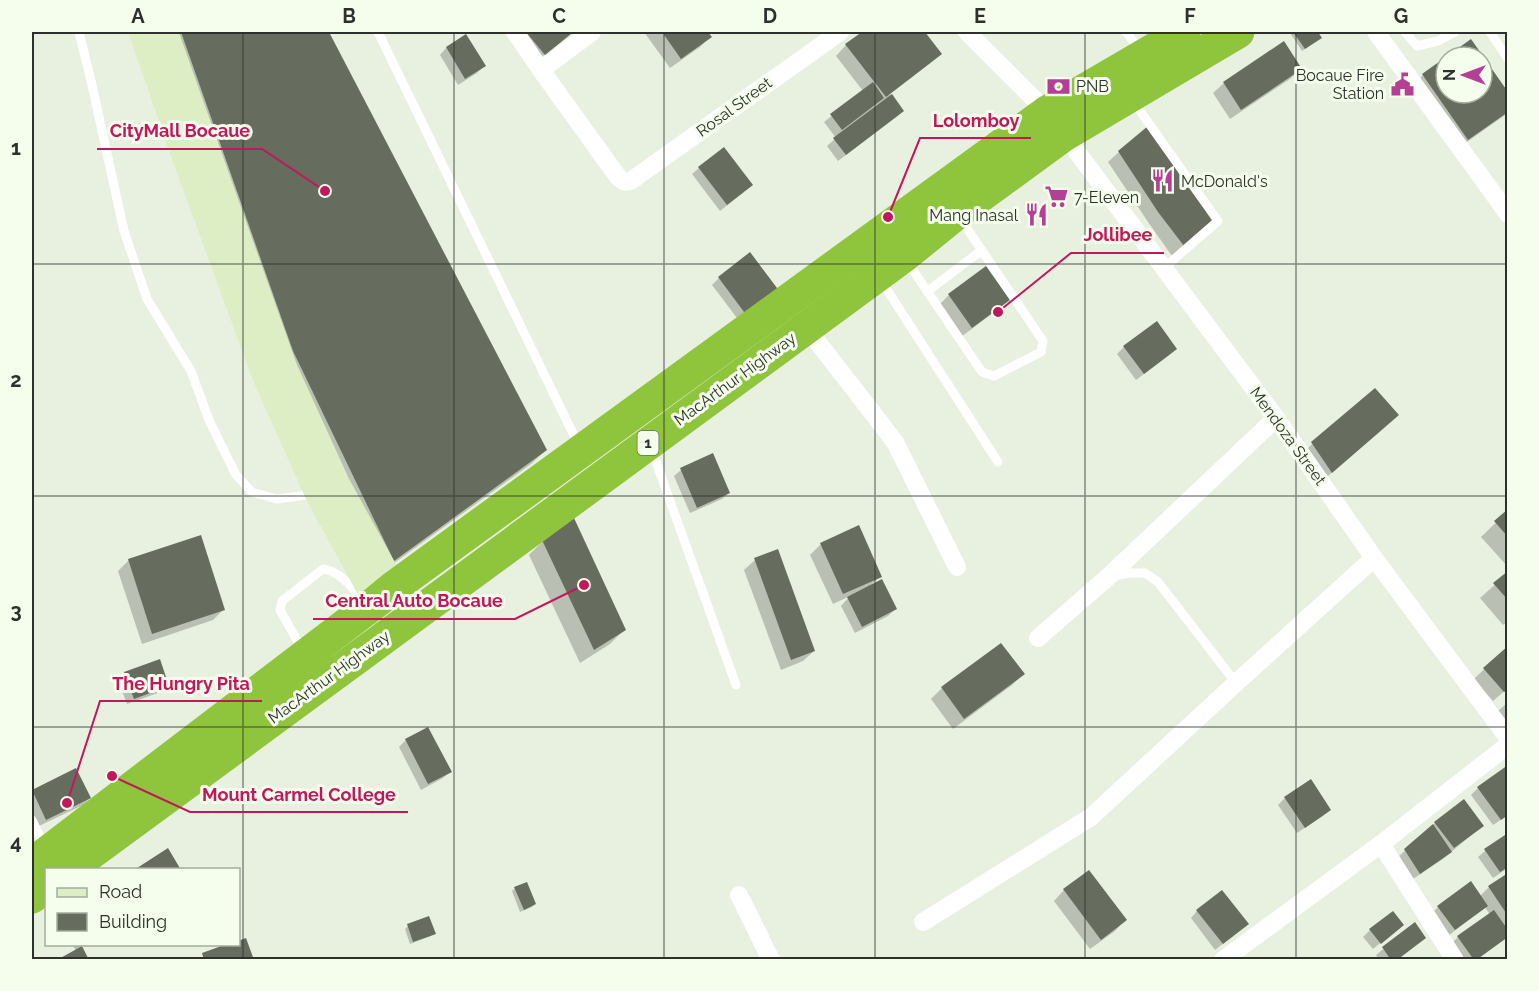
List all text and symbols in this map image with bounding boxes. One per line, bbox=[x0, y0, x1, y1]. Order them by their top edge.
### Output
text: A bbox=[131, 4, 145, 28]
text: B bbox=[342, 4, 356, 28]
text: C bbox=[552, 4, 566, 28]
text: D bbox=[763, 4, 777, 28]
text: E bbox=[974, 4, 986, 28]
text: F bbox=[1184, 4, 1196, 28]
text: G bbox=[1394, 4, 1408, 28]
north arrow bbox=[1434, 45, 1494, 105]
place label: Bocaue Fire Station bbox=[1296, 66, 1384, 103]
text: N bbox=[1440, 69, 1459, 81]
public building icon: Bocaue Fire Station bbox=[1389, 71, 1415, 97]
street label: Rosal Street bbox=[693, 73, 776, 141]
bank icon: PNB bbox=[1045, 73, 1071, 99]
place label: PNB bbox=[1076, 77, 1109, 96]
callout: Lolomboy bbox=[920, 102, 1031, 138]
text: Lolomboy bbox=[933, 110, 1019, 131]
callout: CityMall Bocaue bbox=[97, 113, 262, 149]
text: CityMall Bocaue bbox=[110, 120, 250, 141]
text: 1 bbox=[11, 136, 21, 160]
restaurant icon: McDonald's bbox=[1150, 168, 1176, 194]
place label: McDonald's bbox=[1181, 172, 1268, 191]
supermarket icon: 7-Eleven bbox=[1043, 184, 1069, 210]
place label: 7-Eleven bbox=[1074, 188, 1139, 207]
restaurant icon: Mang Inasal bbox=[1023, 202, 1049, 228]
place label: Mang Inasal bbox=[929, 206, 1019, 225]
callout: Jollibee bbox=[1071, 217, 1164, 253]
text: Jollibee bbox=[1084, 224, 1152, 245]
street label: MacArthur Highway bbox=[671, 328, 800, 429]
text: 2 bbox=[10, 368, 22, 392]
street label: Mendoza Street bbox=[1246, 383, 1330, 489]
road number: 1 bbox=[638, 431, 658, 455]
callout: Central Auto Bocaue bbox=[313, 583, 515, 619]
text: Central Auto Bocaue bbox=[325, 590, 503, 611]
text: 3 bbox=[10, 599, 22, 623]
street label: MacArthur Highway bbox=[265, 626, 394, 727]
callout: The Hungry Pita bbox=[100, 665, 262, 701]
text: The Hungry Pita bbox=[112, 673, 250, 694]
callout: Mount Carmel College bbox=[190, 776, 408, 812]
text: Mount Carmel College bbox=[202, 784, 396, 805]
text: 4 bbox=[10, 830, 22, 854]
legend bbox=[45, 868, 240, 946]
text: Road bbox=[99, 881, 142, 902]
text: Building bbox=[99, 911, 167, 932]

